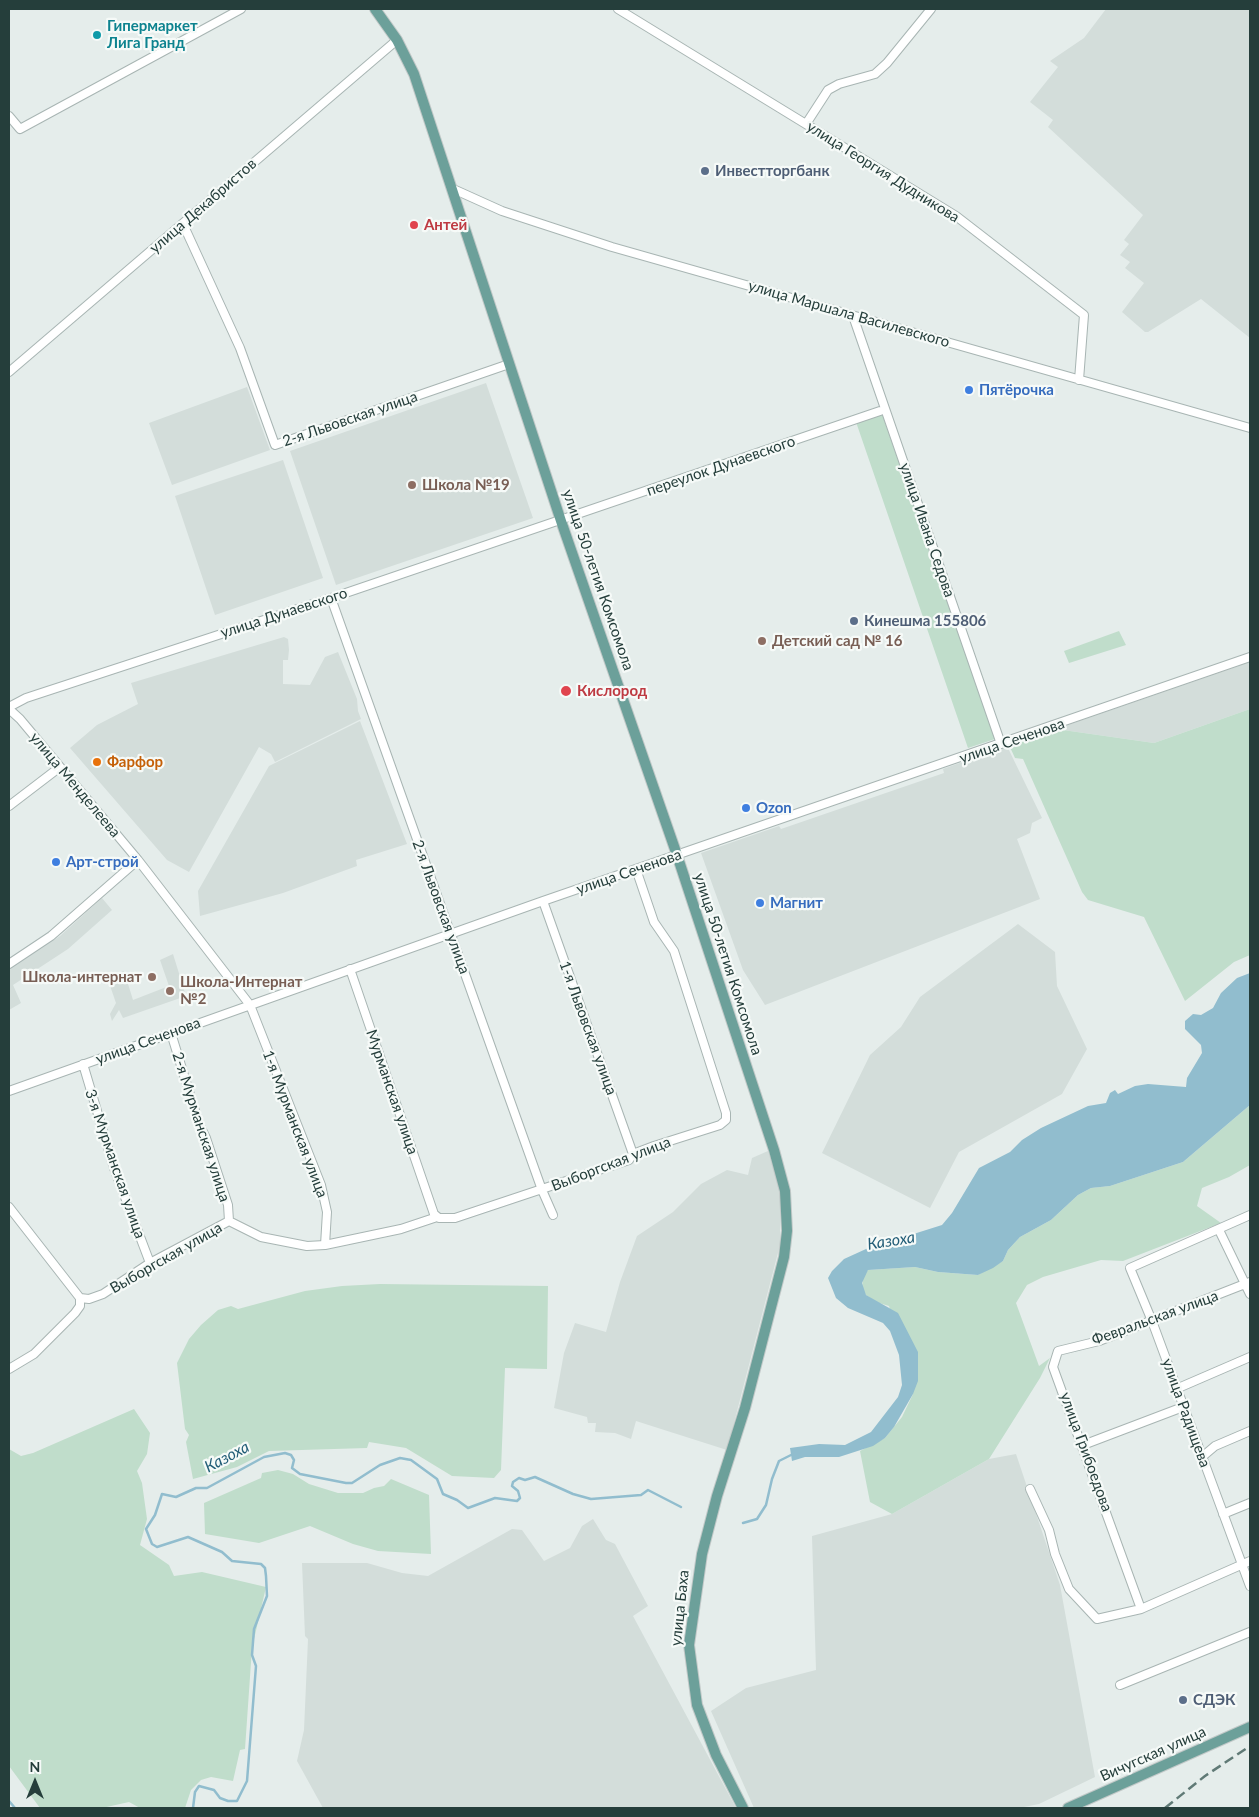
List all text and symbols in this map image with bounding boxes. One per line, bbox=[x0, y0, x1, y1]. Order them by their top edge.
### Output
place label: Гипермаркет Лига Гранд bbox=[107, 17, 198, 52]
marker: Гипермаркет Лига Гранд bbox=[91, 29, 103, 41]
street label: улица Георгия Дудникова bbox=[803, 118, 963, 226]
street label: улица Декабристов bbox=[146, 155, 260, 257]
place label: Инвестторгбанк bbox=[715, 162, 830, 180]
marker: Инвестторгбанк bbox=[699, 165, 711, 177]
place label: Антей bbox=[424, 216, 467, 234]
marker: Антей bbox=[408, 219, 420, 231]
street label: улица Маршала Василевского bbox=[746, 277, 952, 351]
place label: Пятёрочка bbox=[979, 381, 1054, 399]
marker: Пятёрочка bbox=[963, 384, 975, 396]
street label: 2-я Львовская улица bbox=[280, 387, 420, 451]
street label: переулок Дунаевского bbox=[644, 432, 798, 500]
street label: улица Ивана Седова bbox=[896, 460, 958, 600]
place label: Школа №19 bbox=[422, 476, 510, 494]
marker: Школа №19 bbox=[406, 479, 418, 491]
street label: улица 50-летия Комсомола bbox=[558, 487, 638, 673]
street label: улица Дунаевского bbox=[218, 584, 350, 642]
place label: Кинешма 155806 bbox=[864, 612, 986, 630]
marker: Кинешма 155806 bbox=[848, 615, 860, 627]
place label: Детский сад № 16 bbox=[772, 632, 902, 650]
marker: Детский сад № 16 bbox=[756, 635, 768, 647]
place label: Кислород bbox=[577, 682, 647, 700]
marker: Кислород bbox=[559, 684, 573, 698]
street label: улица Сеченова bbox=[957, 715, 1067, 767]
street label: улица Менделеева bbox=[26, 729, 124, 841]
place label: Фарфор bbox=[107, 753, 163, 771]
marker: Фарфор bbox=[91, 756, 103, 768]
place label: Ozon bbox=[756, 799, 792, 817]
marker: Ozon bbox=[740, 802, 752, 814]
street label: 2-я Львовская улица bbox=[408, 837, 474, 977]
street label: улица Сеченова bbox=[574, 846, 684, 898]
place label: Арт-строй bbox=[66, 853, 139, 871]
marker: Арт-строй bbox=[50, 856, 62, 868]
street label: улица 50-летия Комсомола bbox=[690, 871, 766, 1057]
place label: Магнит bbox=[770, 894, 823, 912]
marker: Магнит bbox=[754, 897, 766, 909]
street label: 1-я Львовская улица bbox=[555, 958, 621, 1098]
place label: Школа-интернат bbox=[22, 968, 142, 986]
marker: Школа-интернат bbox=[146, 971, 158, 983]
place label: Школа-Интернат №2 bbox=[180, 973, 302, 1008]
marker: Школа-Интернат №2 bbox=[164, 985, 176, 997]
street label: улица Сеченова bbox=[93, 1014, 203, 1068]
street label: Мурманская улица bbox=[362, 1027, 422, 1157]
street label: 1-я Мурманская улица bbox=[259, 1048, 331, 1200]
street label: 2-я Мурманская улица bbox=[168, 1050, 234, 1204]
street label: 3-я Мурманская улица bbox=[81, 1087, 149, 1241]
street label: Выборгская улица bbox=[549, 1133, 673, 1195]
street label: Выборгская улица bbox=[107, 1219, 225, 1297]
water label: Казоха bbox=[866, 1228, 916, 1254]
street label: Февральская улица bbox=[1089, 1287, 1221, 1349]
street label: улица Радищева bbox=[1158, 1356, 1214, 1470]
street label: улица Грибоедова bbox=[1056, 1390, 1116, 1514]
water label: Казоха bbox=[201, 1437, 253, 1477]
street label: улица Баха bbox=[667, 1569, 693, 1647]
place label: СДЭК bbox=[1193, 1691, 1236, 1709]
marker: СДЭК bbox=[1177, 1694, 1189, 1706]
street label: Вичугская улица bbox=[1097, 1723, 1209, 1785]
north arrow bbox=[10, 1757, 60, 1807]
text: N bbox=[30, 1758, 40, 1775]

